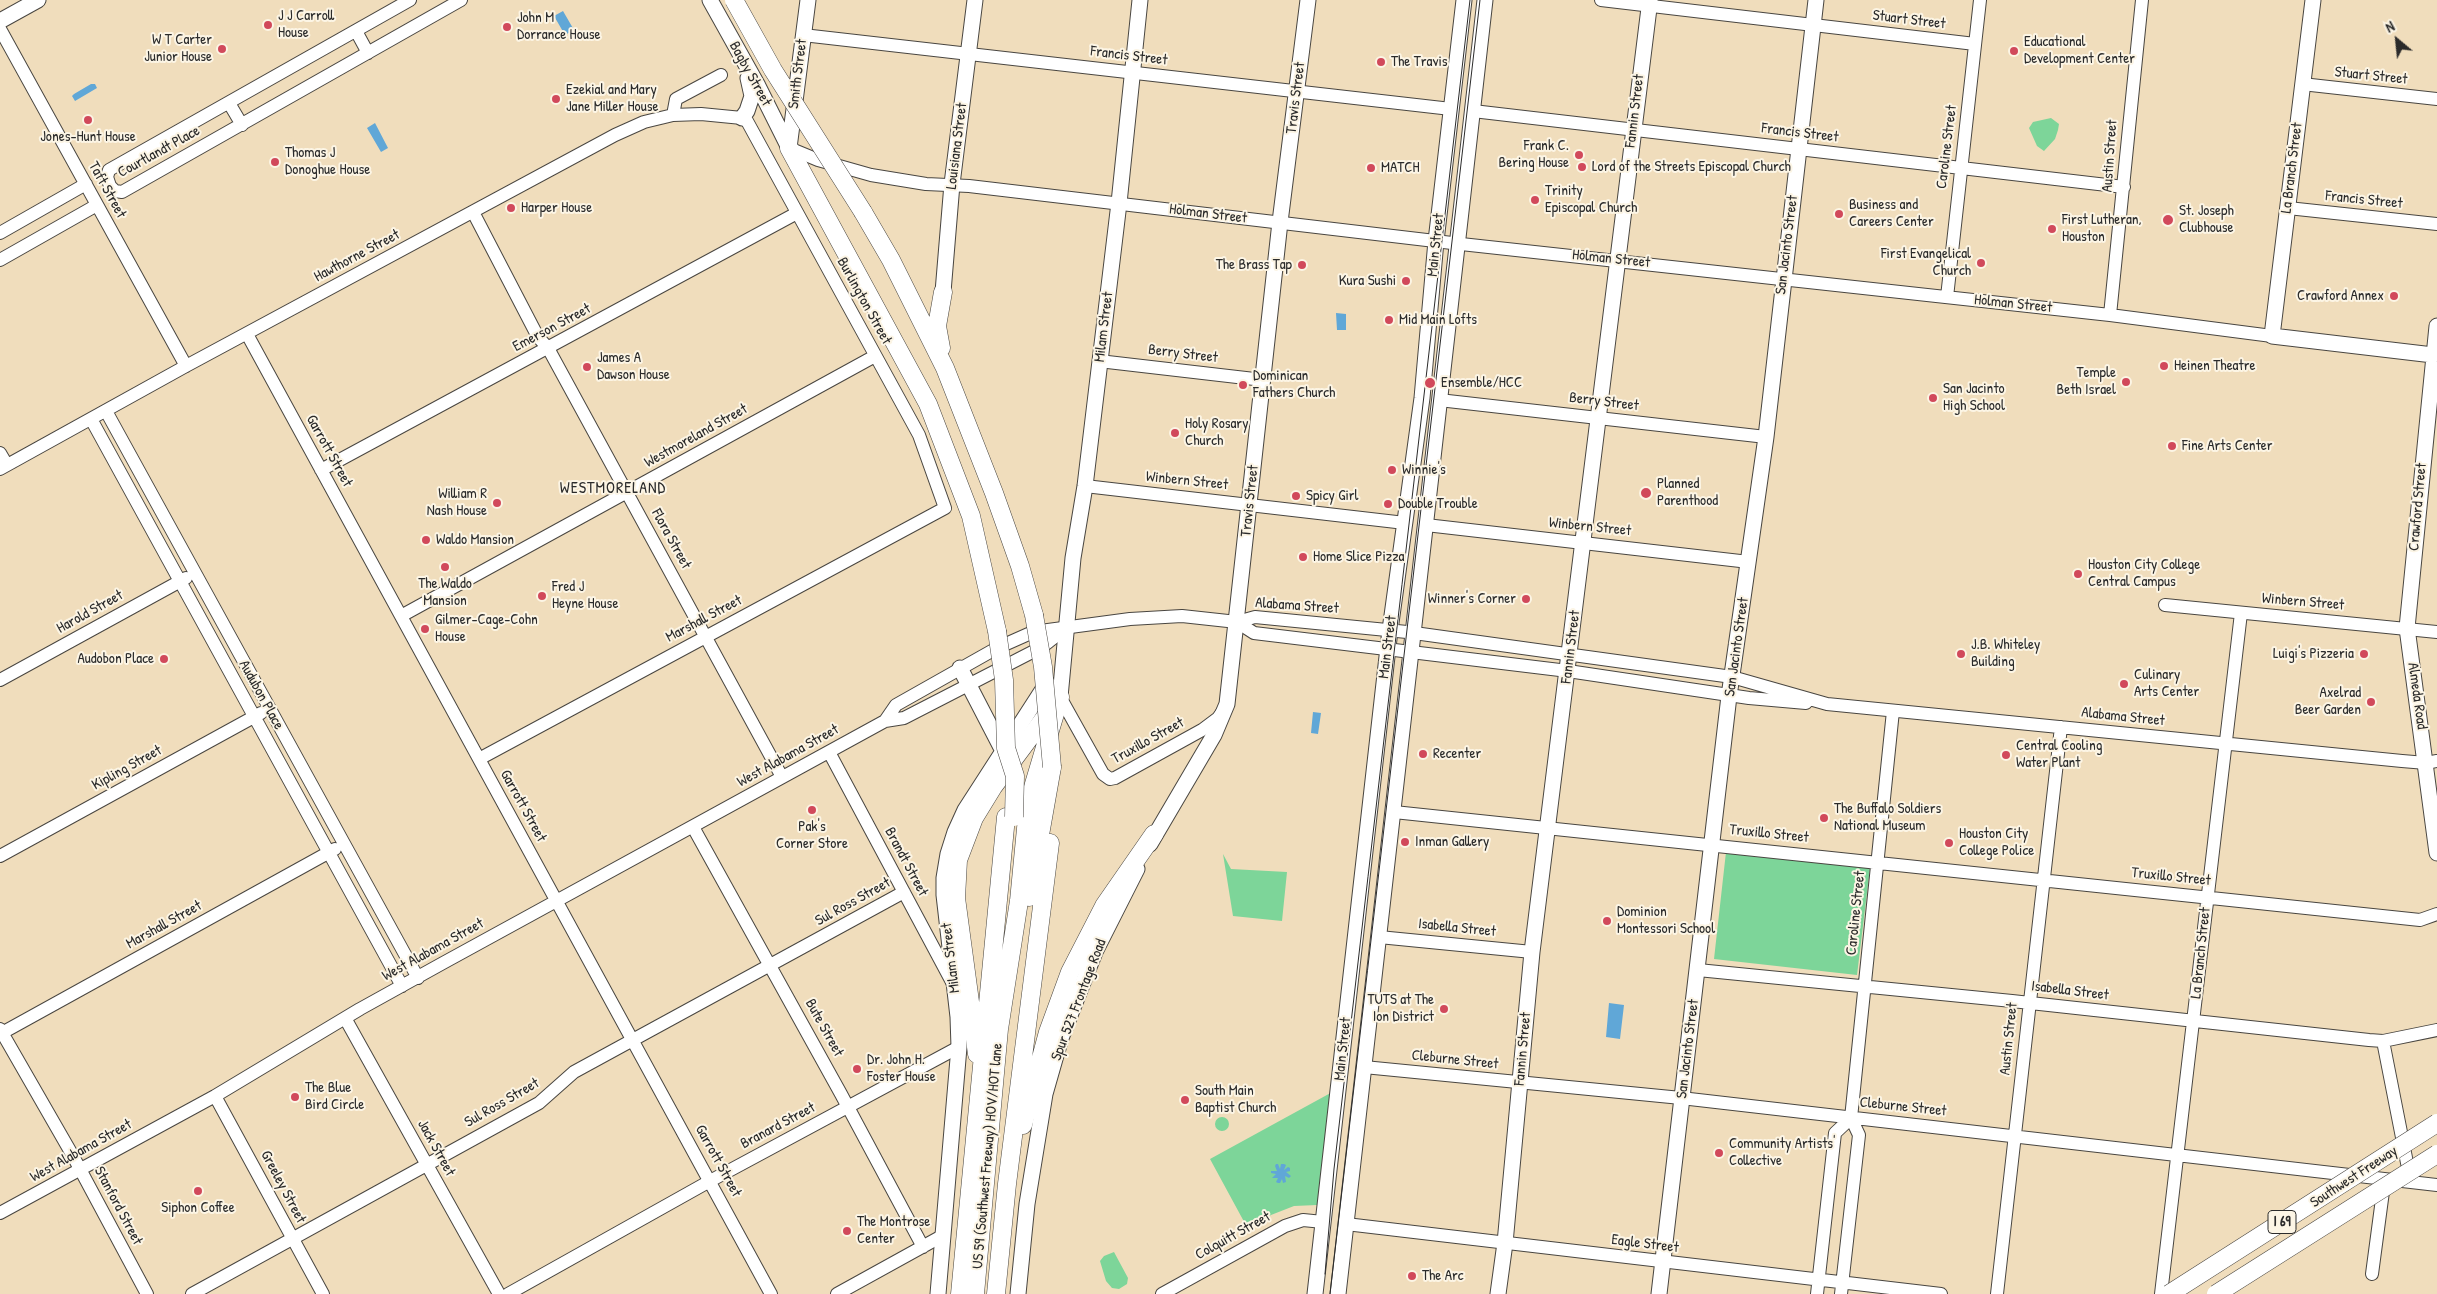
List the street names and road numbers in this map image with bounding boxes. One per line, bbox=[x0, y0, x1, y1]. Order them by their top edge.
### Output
street label: Stuart Street bbox=[1872, 7, 1946, 33]
street label: Smith Street bbox=[785, 38, 811, 110]
street label: Bagby Street bbox=[725, 39, 775, 109]
street label: Francis Street bbox=[1089, 42, 1169, 70]
street label: Travis Street bbox=[1283, 61, 1309, 135]
street label: Stuart Street bbox=[2334, 63, 2408, 89]
street label: Fannin Street bbox=[1622, 73, 1648, 149]
street label: Louisiana Street bbox=[943, 102, 971, 190]
street label: Caroline Street bbox=[1933, 104, 1961, 190]
street label: Francis Street bbox=[1760, 119, 1840, 147]
street label: Austin Street bbox=[2098, 119, 2122, 193]
street label: Courtlandt Place bbox=[115, 122, 203, 182]
street label: La Branch Street bbox=[2277, 122, 2307, 214]
street label: Taft Street bbox=[84, 159, 130, 221]
street label: Francis Street bbox=[2325, 187, 2403, 213]
street label: San Jacinto Street bbox=[1772, 194, 1802, 296]
street label: Holman Street bbox=[1168, 200, 1248, 228]
street label: Main Street bbox=[1424, 213, 1448, 277]
street label: Hawthorne Street bbox=[311, 226, 403, 286]
street label: Holman Street bbox=[1571, 246, 1651, 272]
street label: Burlington Street bbox=[833, 254, 895, 348]
street label: Milam Street bbox=[1091, 291, 1117, 363]
street label: Holman Street bbox=[1973, 291, 2053, 317]
street label: Emerson Street bbox=[510, 300, 594, 356]
street label: Berry Street bbox=[1147, 341, 1219, 367]
street label: Berry Street bbox=[1568, 389, 1640, 415]
street label: Westmoreland Street bbox=[641, 400, 751, 472]
street label: Garrott Street bbox=[302, 412, 356, 490]
street label: Crawford Street bbox=[2405, 462, 2431, 552]
street label: Travis Street bbox=[1237, 464, 1263, 538]
street label: Winbern Street bbox=[1145, 468, 1229, 494]
street label: Flora Street bbox=[647, 506, 695, 572]
street label: Winbern Street bbox=[1548, 514, 1632, 540]
street label: Harold Street bbox=[54, 586, 126, 638]
street label: Winbern Street bbox=[2261, 589, 2345, 615]
street label: Marshall Street bbox=[663, 591, 745, 647]
street label: Alabama Street bbox=[1255, 594, 1339, 618]
street label: San Jacinto Street bbox=[1721, 596, 1753, 698]
street label: Fannin Street bbox=[1558, 609, 1584, 685]
street label: Main Street bbox=[1375, 614, 1401, 680]
street label: Audubon Place bbox=[235, 657, 287, 733]
street label: Almeda Road bbox=[2403, 661, 2431, 731]
street label: Alabama Street bbox=[2080, 704, 2166, 730]
street label: Truxillo Street bbox=[1109, 714, 1187, 768]
street label: West Alabama Street bbox=[734, 721, 842, 791]
street label: Kipling Street bbox=[89, 742, 165, 794]
street label: Garrott Street bbox=[496, 767, 550, 845]
street label: Truxillo Street bbox=[1728, 821, 1810, 847]
street label: Brandt Street bbox=[880, 824, 932, 900]
street label: Truxillo Street bbox=[2130, 864, 2212, 890]
street label: Caroline Street bbox=[1843, 870, 1869, 956]
street label: Sul Ross Street bbox=[812, 874, 894, 930]
street label: Marshall Street bbox=[123, 897, 205, 953]
street label: La Branch Street bbox=[2187, 907, 2215, 999]
street label: West Alabama Street bbox=[379, 915, 487, 985]
street label: Isabella Street bbox=[1417, 915, 1497, 941]
street label: Milam Street bbox=[938, 922, 964, 994]
street label: Spur 527 Frontage Road bbox=[1048, 937, 1110, 1063]
street label: Isabella Street bbox=[2030, 977, 2110, 1005]
street label: Bute Street bbox=[801, 996, 847, 1060]
street label: San Jacinto Street bbox=[1673, 998, 1703, 1100]
street label: Austin Street bbox=[1996, 1002, 2022, 1076]
street label: Fannin Street bbox=[1511, 1012, 1535, 1086]
street label: Main Street bbox=[1331, 1017, 1355, 1081]
street label: US 59 (Southwest Freeway) HOV/HOT lane bbox=[969, 1042, 1007, 1270]
street label: Cleburne Street bbox=[1411, 1046, 1499, 1074]
street label: Sul Ross Street bbox=[462, 1074, 542, 1132]
street label: Cleburne Street bbox=[1859, 1093, 1947, 1121]
street label: Branard Street bbox=[738, 1099, 818, 1153]
street label: West Alabama Street bbox=[27, 1116, 135, 1186]
street label: Jack Street bbox=[413, 1117, 459, 1179]
street label: Garrott Street bbox=[691, 1122, 745, 1200]
street label: Southwest Freeway bbox=[2307, 1142, 2401, 1212]
street label: Greeley Street bbox=[256, 1148, 310, 1226]
street label: Stanford Street bbox=[90, 1164, 146, 1248]
street label: Colquitt Street bbox=[1192, 1208, 1274, 1264]
road number: I 69 bbox=[2268, 1210, 2296, 1234]
street label: Eagle Street bbox=[1610, 1231, 1680, 1257]

